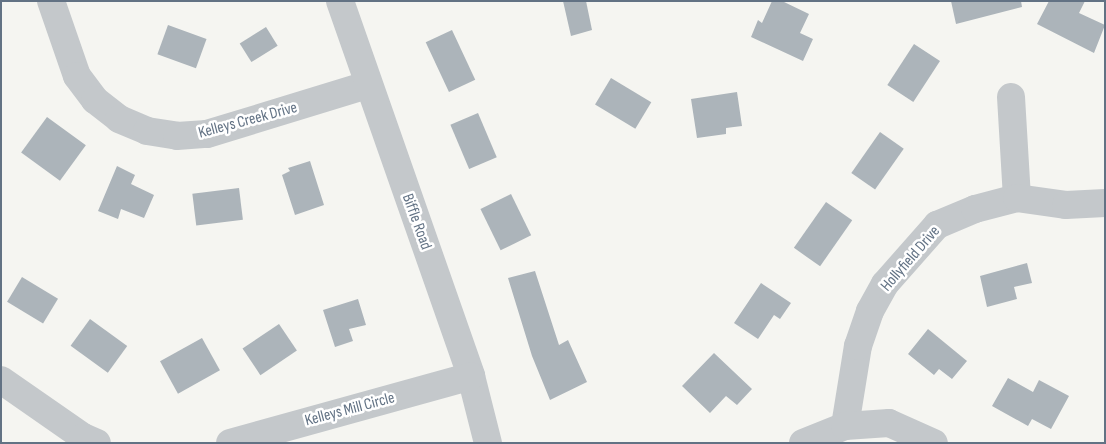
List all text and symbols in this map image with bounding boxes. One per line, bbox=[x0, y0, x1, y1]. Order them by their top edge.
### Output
street label: Kelleys Creek Drive bbox=[196, 99, 300, 143]
street label: Biffle Road bbox=[397, 192, 435, 252]
street label: Hollyfield Drive bbox=[877, 222, 945, 296]
street label: Kelleys Mill Circle bbox=[303, 389, 397, 431]

